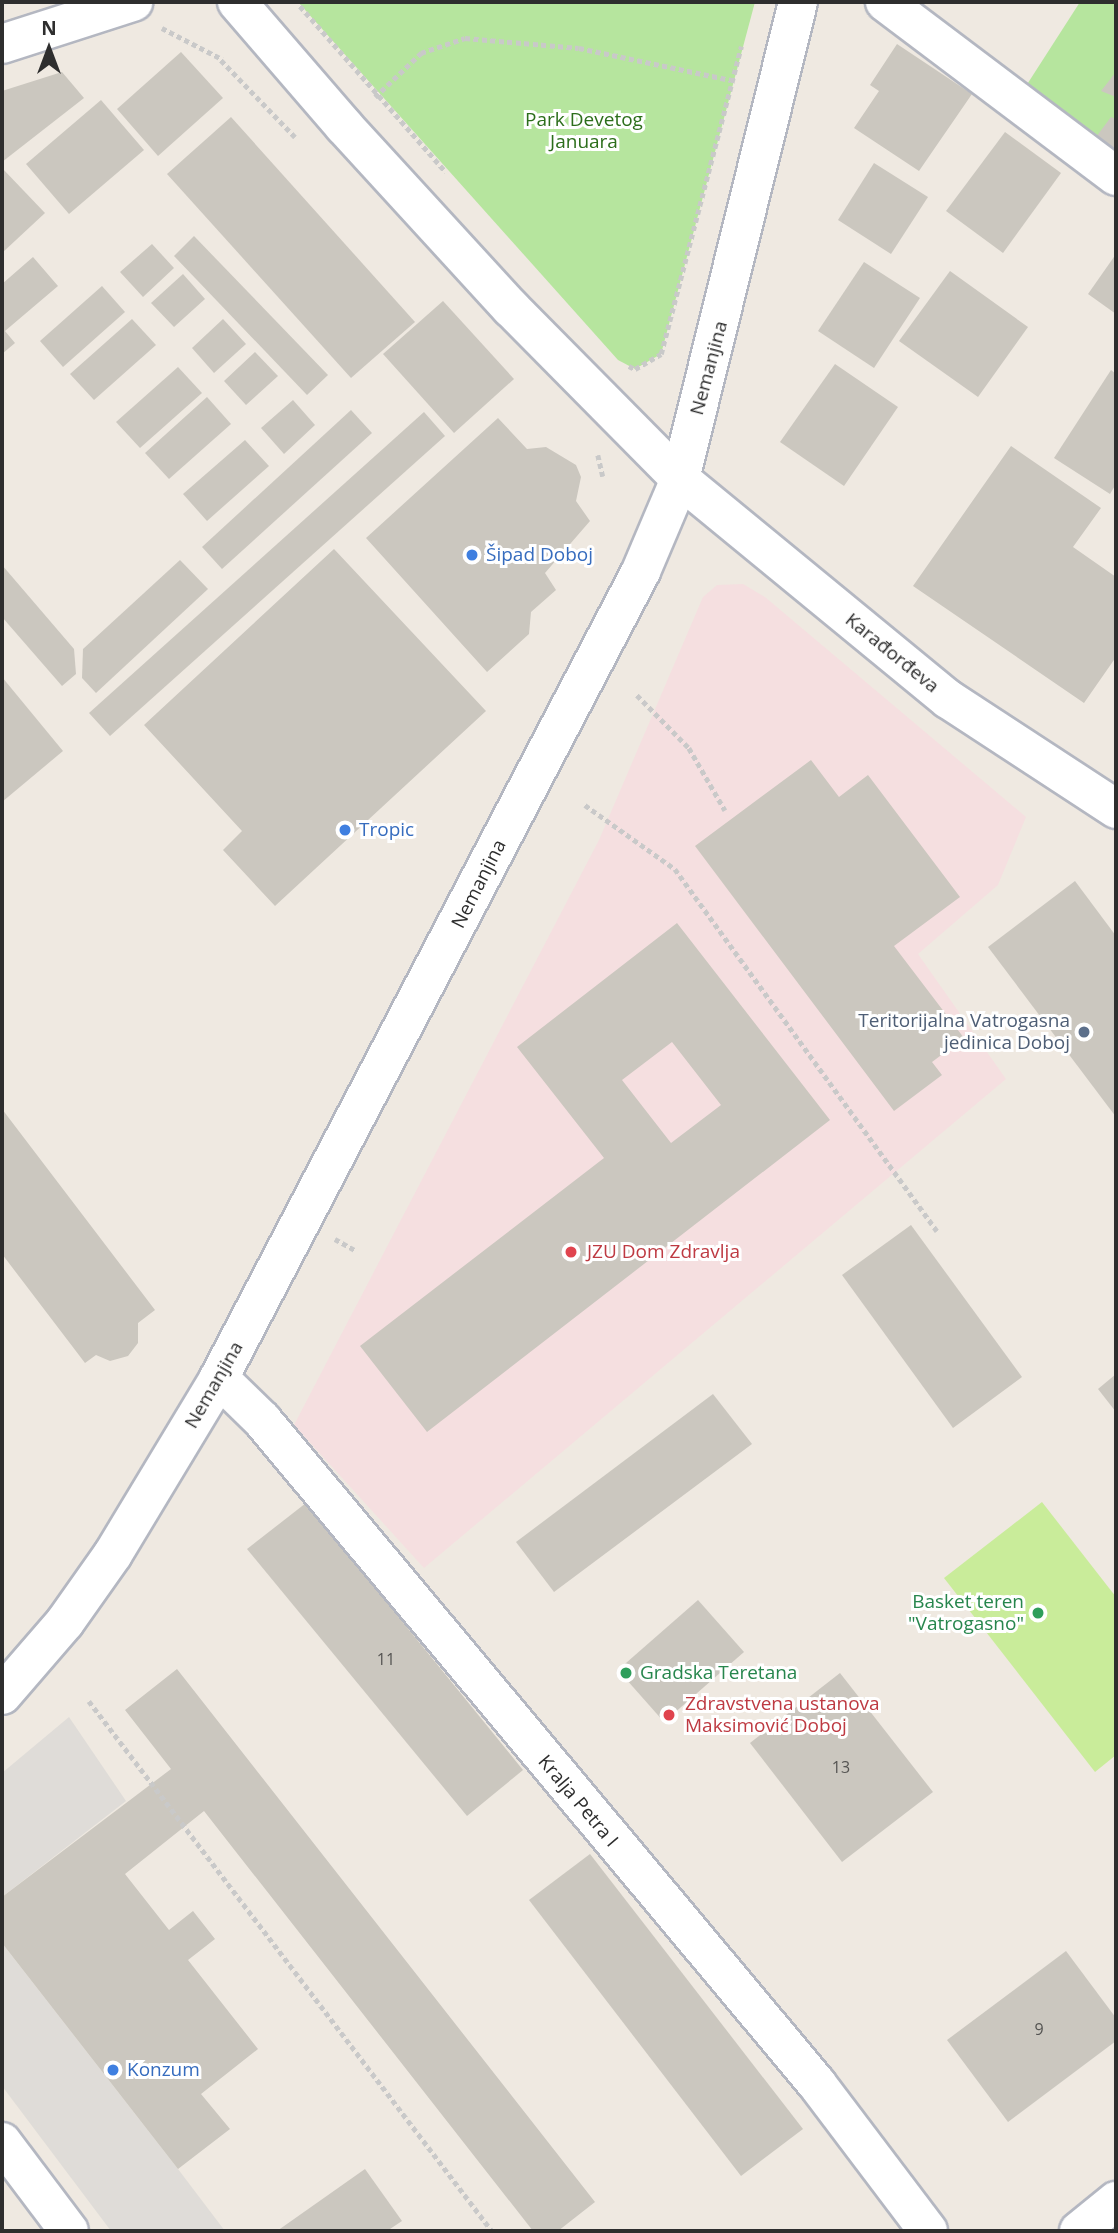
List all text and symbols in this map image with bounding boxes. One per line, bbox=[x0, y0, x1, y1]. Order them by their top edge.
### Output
north arrow bbox=[14, 14, 84, 84]
text: N bbox=[41, 15, 57, 41]
park label: Park Devetog Januara bbox=[525, 109, 643, 153]
street label: Nemanjina bbox=[685, 318, 733, 418]
place label: Šipad Doboj bbox=[486, 544, 593, 566]
marker: Šipad Doboj bbox=[464, 547, 480, 563]
street label: Karađorđeva bbox=[841, 608, 943, 698]
place label: Tropic bbox=[359, 819, 414, 841]
marker: Tropic bbox=[337, 822, 353, 838]
street label: Nemanjina bbox=[447, 836, 511, 932]
place label: Teritorijalna Vatrogasna jedinica Doboj bbox=[858, 1010, 1070, 1054]
marker: Teritorijalna Vatrogasna jedinica Doboj bbox=[1076, 1024, 1092, 1040]
place label: JZU Dom Zdravlja bbox=[587, 1241, 740, 1263]
marker: JZU Dom Zdravlja bbox=[561, 1242, 581, 1262]
street label: Nemanjina bbox=[180, 1337, 248, 1433]
place label: Basket teren "Vatrogasno" bbox=[908, 1591, 1024, 1635]
marker: Basket teren "Vatrogasno" bbox=[1030, 1605, 1046, 1621]
house number: 11 bbox=[377, 1649, 395, 1669]
place label: Gradska Teretana bbox=[640, 1662, 797, 1684]
marker: Gradska Teretana bbox=[618, 1665, 634, 1681]
place label: Zdravstvena ustanova Maksimović Doboj bbox=[685, 1693, 880, 1737]
marker: Zdravstvena ustanova Maksimović Doboj bbox=[659, 1705, 679, 1725]
street label: Kralja Petra I bbox=[533, 1751, 623, 1851]
house number: 13 bbox=[832, 1757, 850, 1777]
house number: 9 bbox=[1034, 2019, 1044, 2039]
place label: Konzum bbox=[127, 2059, 200, 2081]
marker: Konzum bbox=[105, 2062, 121, 2078]

